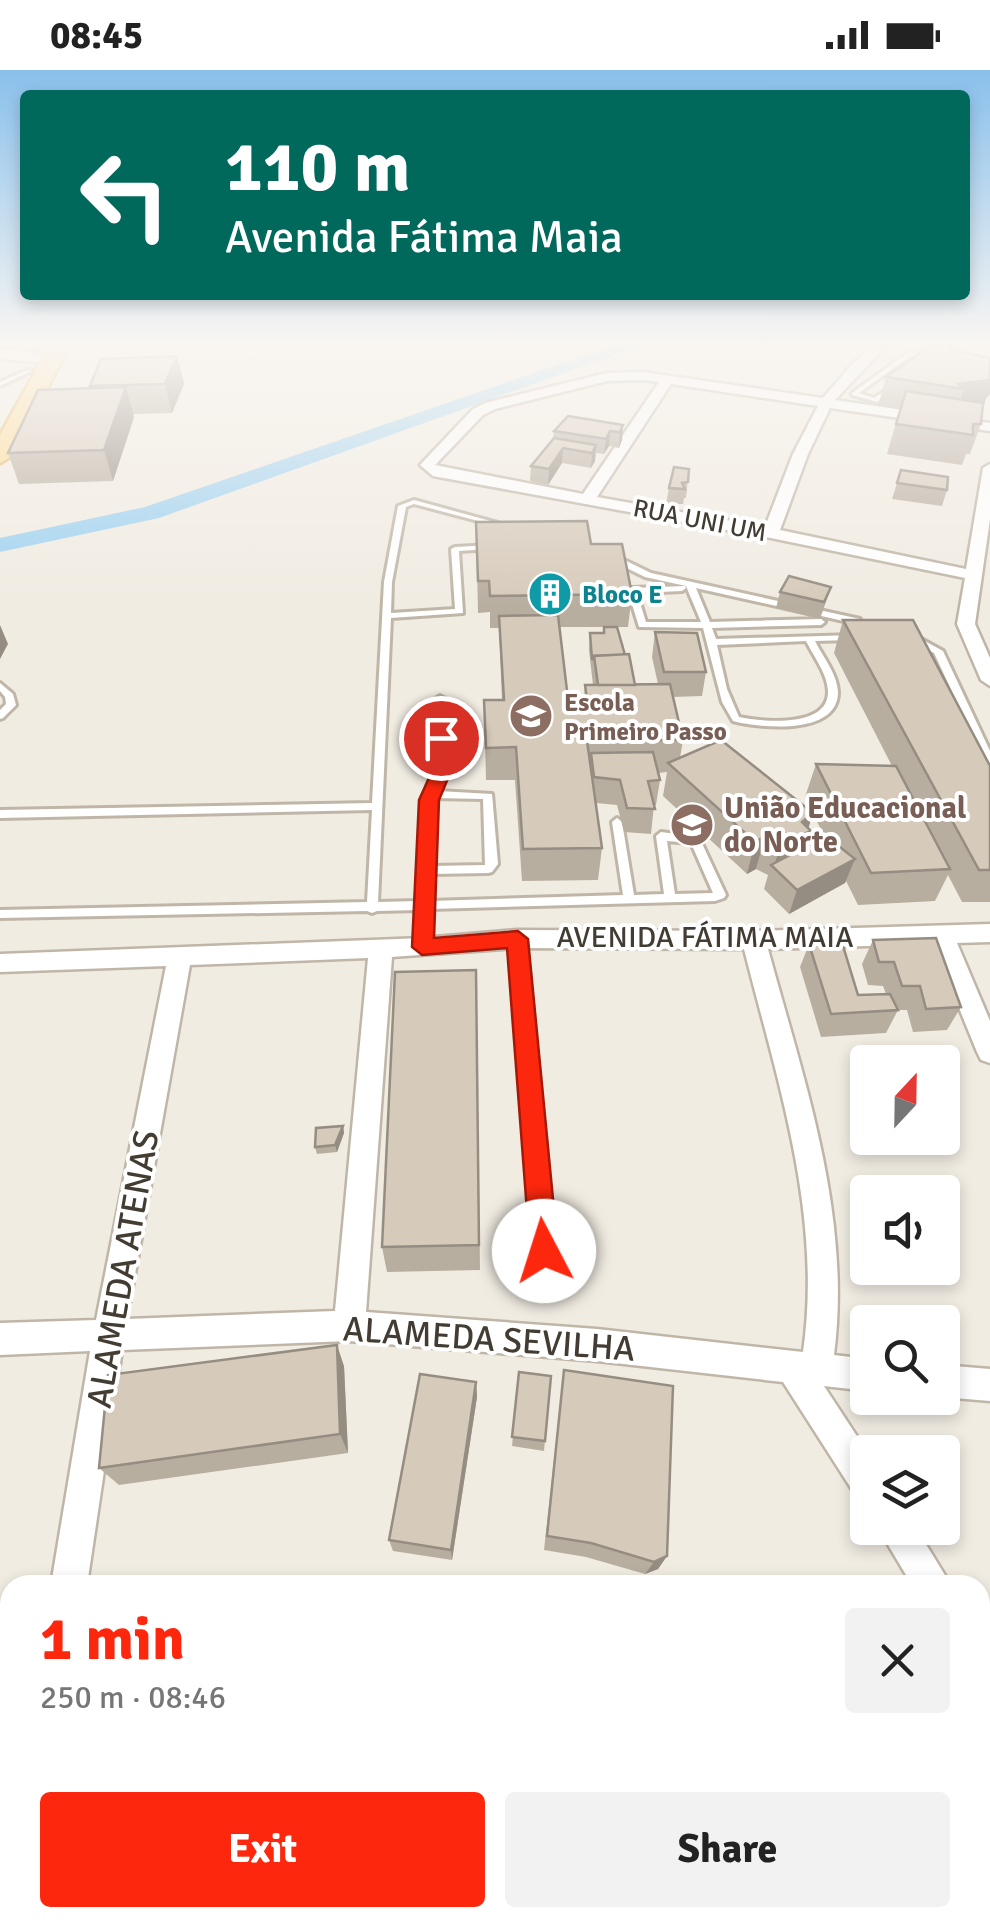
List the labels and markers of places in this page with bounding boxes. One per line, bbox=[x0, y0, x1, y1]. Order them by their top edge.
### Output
building icon: Bloco E bbox=[527, 571, 573, 617]
place label: Bloco E bbox=[582, 579, 663, 610]
place label: Escola Primeiro Passo bbox=[564, 687, 727, 747]
school or university icon: Escola Primeiro Passo bbox=[508, 693, 554, 739]
pin bbox=[399, 696, 484, 781]
place label: União Educacional do Norte bbox=[724, 790, 966, 861]
school or university icon: União Educacional do Norte bbox=[669, 802, 715, 848]

